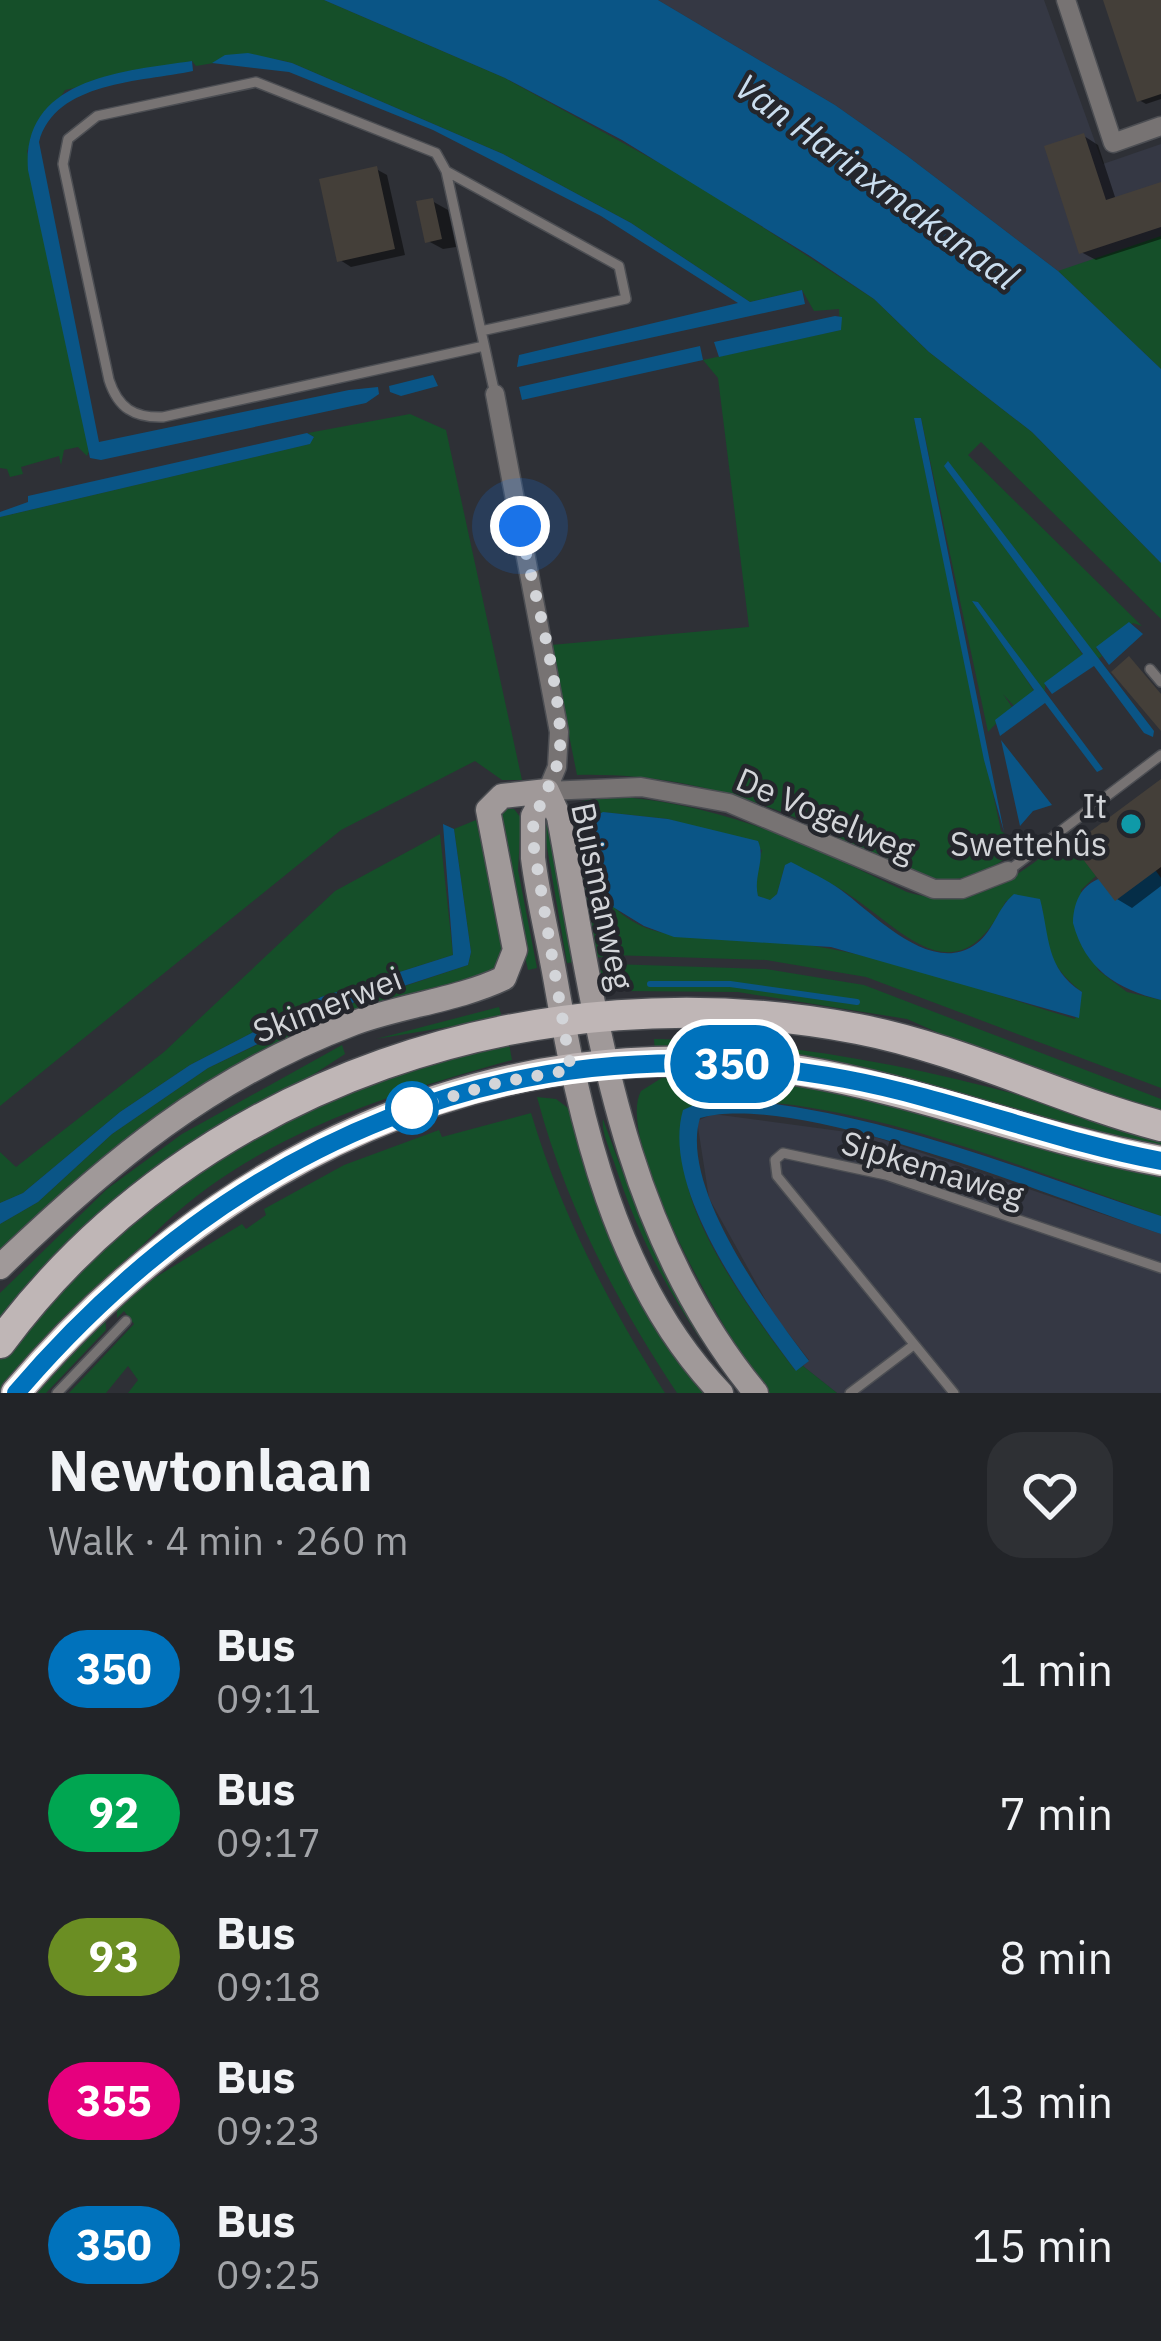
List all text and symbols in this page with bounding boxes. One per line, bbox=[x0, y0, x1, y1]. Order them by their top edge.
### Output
water label: Van Harinxmakanaal bbox=[726, 62, 1028, 300]
your location bbox=[490, 496, 550, 556]
street label: De Vogelweg bbox=[730, 757, 923, 871]
place label: It Swettehûs bbox=[950, 784, 1107, 865]
street label: Buismanweg bbox=[562, 798, 644, 994]
marker: It Swettehûs bbox=[1118, 811, 1144, 837]
street label: Skimerwei bbox=[247, 956, 407, 1052]
line badge: 350 bbox=[663, 1025, 801, 1103]
text: 350 bbox=[694, 1036, 770, 1091]
unlabelled marker bbox=[387, 1083, 437, 1133]
street label: Sipkemaweg bbox=[837, 1120, 1030, 1216]
button: heart bbox=[987, 1432, 1113, 1558]
text: Newtonlaan bbox=[48, 1433, 373, 1507]
text: Walk · 4 min · 260 m bbox=[48, 1515, 409, 1566]
text: Bus bbox=[216, 1615, 296, 1673]
text: 1 min bbox=[999, 1640, 1113, 1698]
text: 350 bbox=[76, 1641, 152, 1696]
text: 09:11 bbox=[216, 1673, 321, 1724]
text: Bus bbox=[216, 1759, 296, 1817]
text: 7 min bbox=[999, 1784, 1113, 1842]
text: 92 bbox=[89, 1785, 139, 1840]
text: 09:17 bbox=[216, 1817, 321, 1868]
text: Bus bbox=[216, 1903, 296, 1961]
text: 8 min bbox=[999, 1928, 1113, 1986]
text: 93 bbox=[89, 1929, 139, 1984]
text: 09:18 bbox=[216, 1961, 321, 2012]
text: Bus bbox=[216, 2047, 296, 2105]
text: 13 min bbox=[972, 2072, 1113, 2130]
text: 355 bbox=[76, 2073, 152, 2128]
text: 09:23 bbox=[216, 2105, 321, 2156]
text: Bus bbox=[216, 2191, 296, 2249]
text: 15 min bbox=[972, 2216, 1113, 2274]
text: 350 bbox=[76, 2217, 152, 2272]
text: 09:25 bbox=[216, 2249, 321, 2300]

